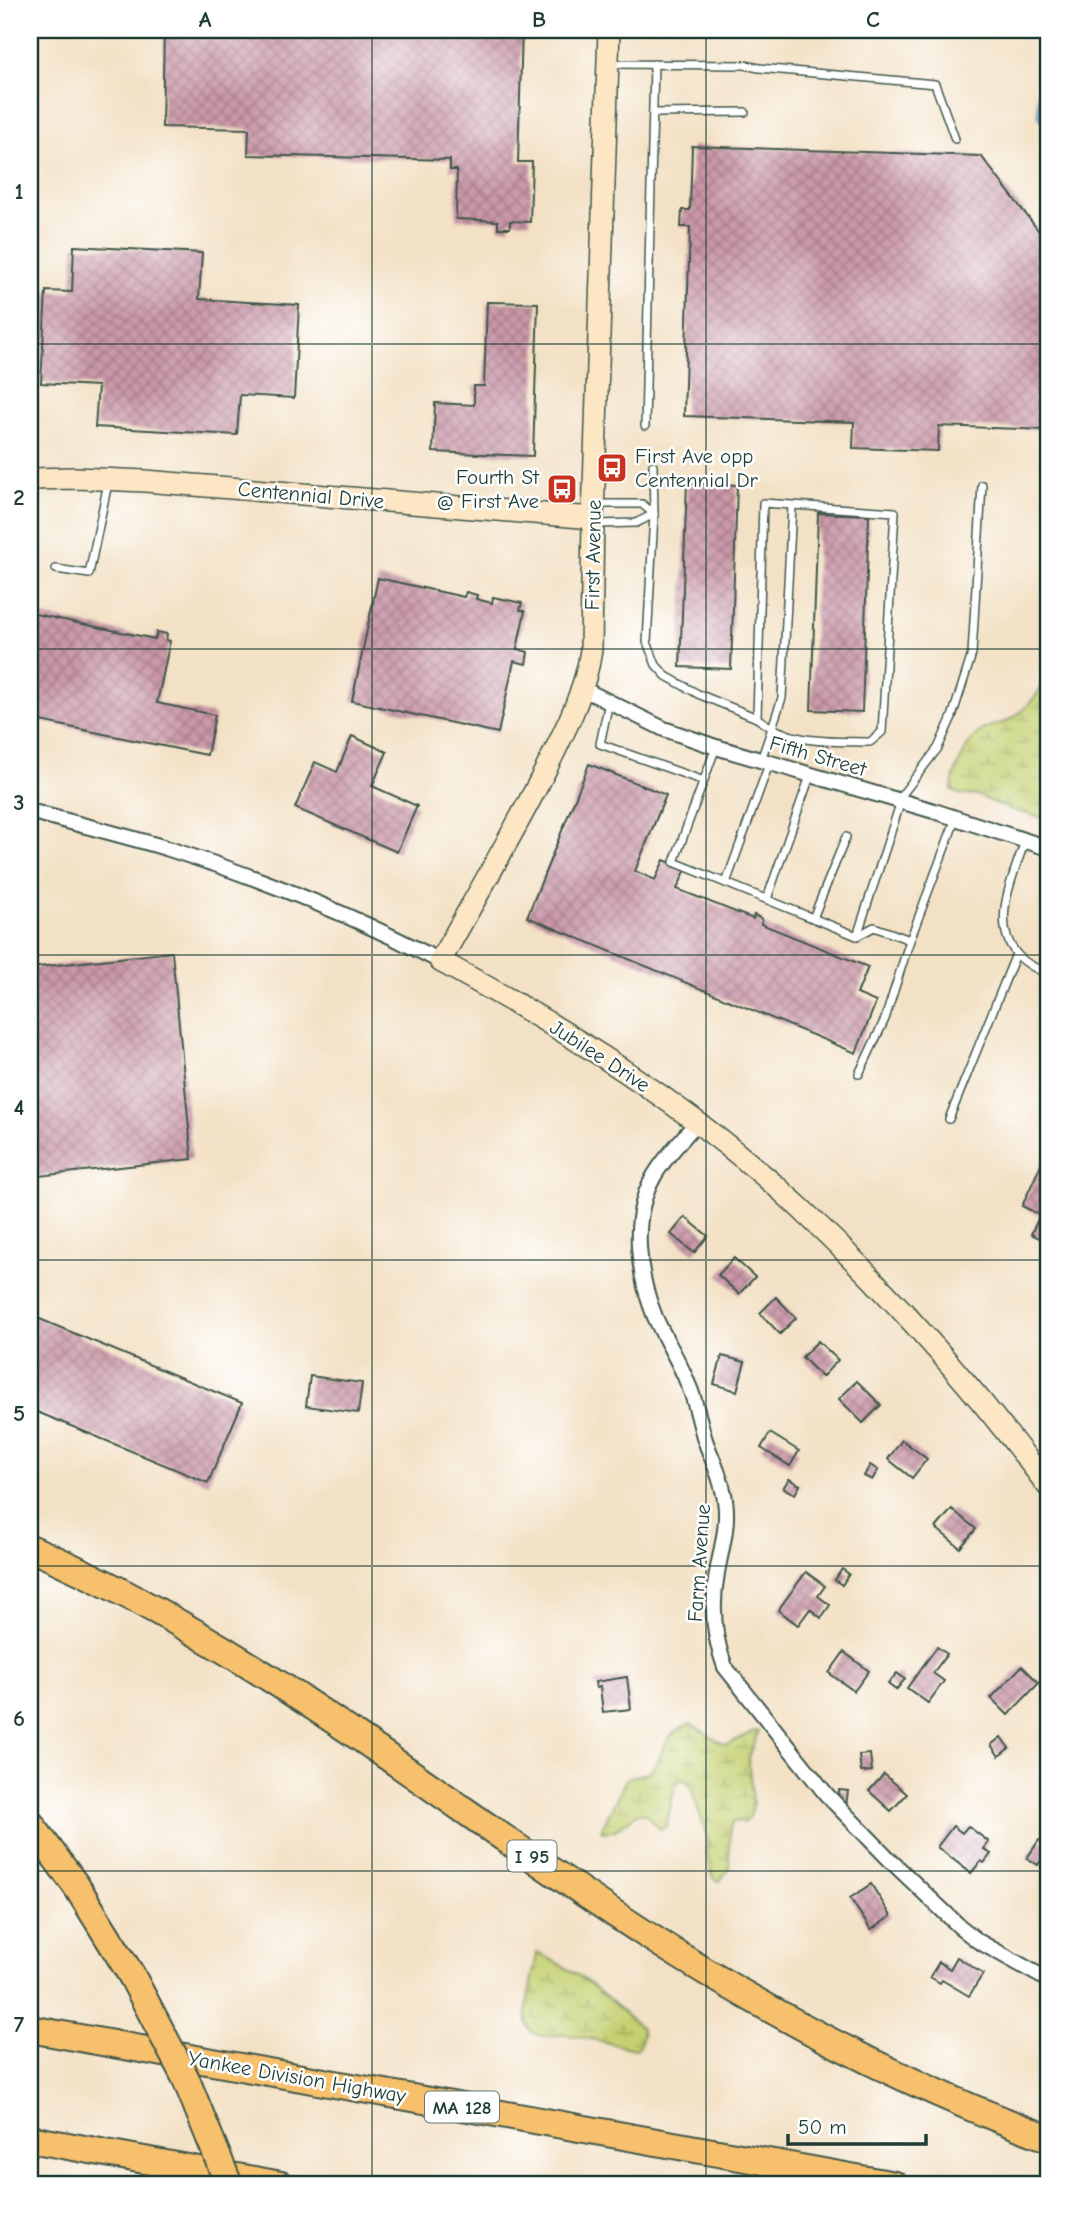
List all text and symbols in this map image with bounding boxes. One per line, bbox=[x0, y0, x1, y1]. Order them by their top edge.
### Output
text: A bbox=[199, 6, 212, 33]
text: B bbox=[532, 6, 546, 33]
text: C bbox=[866, 6, 880, 33]
text: 1 bbox=[14, 178, 24, 205]
place label: First Ave opp Centennial Dr bbox=[635, 444, 759, 492]
bus stop icon: First Ave opp Centennial Dr bbox=[595, 451, 629, 485]
place label: Fourth St @ First Ave bbox=[436, 465, 540, 513]
bus stop icon: Fourth St @ First Ave bbox=[545, 472, 579, 506]
street label: Centennial Drive bbox=[237, 477, 385, 513]
text: 2 bbox=[13, 484, 25, 511]
street label: First Avenue bbox=[580, 499, 606, 611]
street label: Fifth Street bbox=[767, 731, 870, 782]
text: 3 bbox=[13, 789, 25, 816]
street label: Jubilee Drive bbox=[546, 1015, 654, 1097]
text: 4 bbox=[14, 1094, 25, 1121]
text: 5 bbox=[13, 1400, 25, 1427]
street label: Farm Avenue bbox=[683, 1503, 715, 1623]
text: 6 bbox=[13, 1705, 25, 1732]
road number: I 95 bbox=[508, 1840, 556, 1872]
text: 7 bbox=[14, 2011, 25, 2038]
street label: Yankee Division Highway bbox=[186, 2046, 408, 2108]
road number: MA 128 bbox=[425, 2092, 499, 2122]
scale bar bbox=[788, 2103, 926, 2147]
text: 50 m bbox=[798, 2115, 847, 2139]

